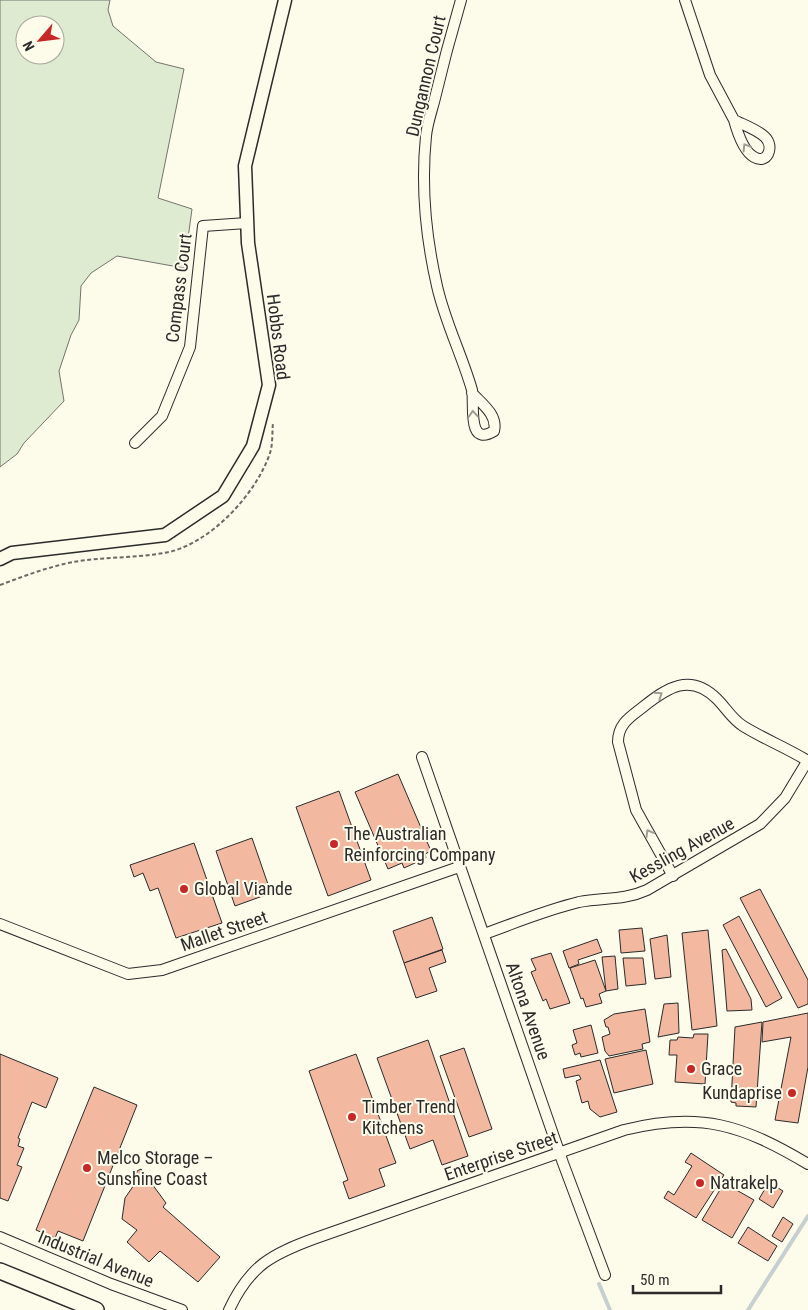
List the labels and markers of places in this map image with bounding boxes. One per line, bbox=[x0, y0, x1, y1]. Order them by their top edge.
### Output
place label: The Australian Reinforcing Company bbox=[344, 823, 496, 865]
marker: The Australian Reinforcing Company bbox=[328, 838, 340, 850]
place label: Global Viande bbox=[194, 878, 293, 899]
marker: Global Viande bbox=[178, 883, 190, 895]
place label: Grace bbox=[701, 1058, 742, 1079]
marker: Grace bbox=[685, 1063, 697, 1075]
place label: Kundaprise bbox=[702, 1082, 782, 1103]
marker: Kundaprise bbox=[786, 1087, 798, 1099]
place label: Timber Trend Kitchens bbox=[362, 1096, 456, 1138]
marker: Timber Trend Kitchens bbox=[346, 1111, 358, 1123]
place label: Melco Storage – Sunshine Coast bbox=[97, 1147, 214, 1189]
marker: Melco Storage – Sunshine Coast bbox=[81, 1162, 93, 1174]
place label: Natrakelp bbox=[710, 1172, 778, 1193]
marker: Natrakelp bbox=[694, 1177, 706, 1189]

